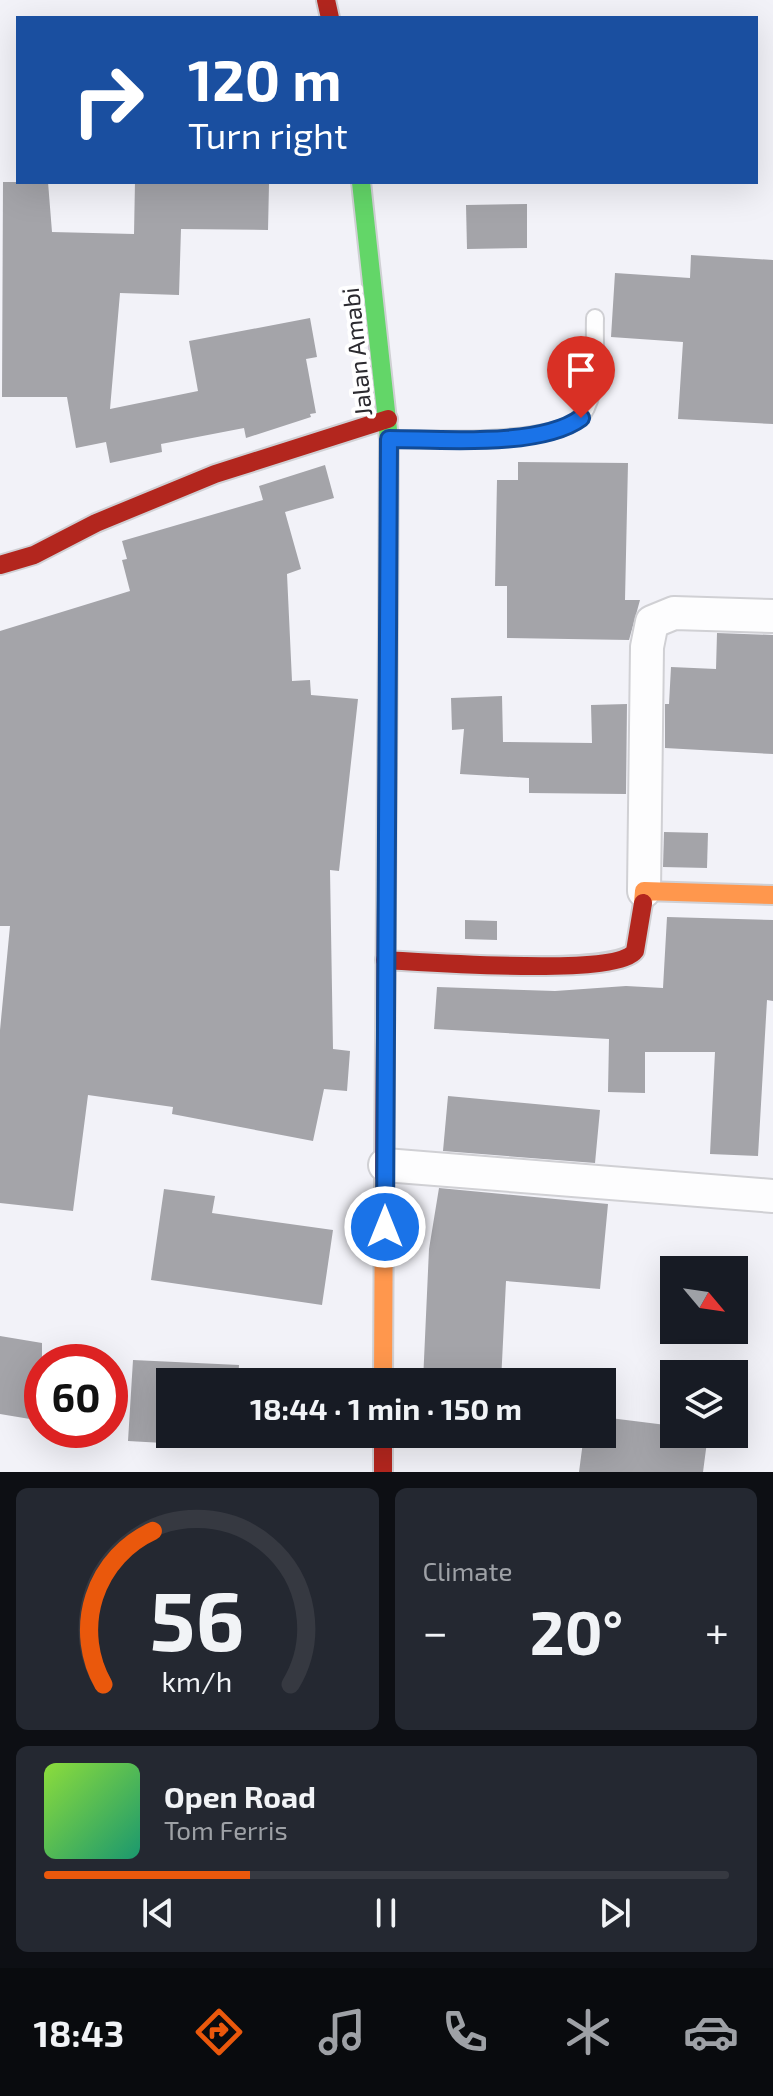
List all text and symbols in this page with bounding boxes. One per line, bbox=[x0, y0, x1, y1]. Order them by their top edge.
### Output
text: 120 m bbox=[188, 45, 342, 112]
icon: right bbox=[56, 48, 160, 152]
text: Turn right bbox=[188, 113, 348, 156]
street label: Jalan Amabi bbox=[335, 286, 377, 418]
pin bbox=[547, 336, 615, 418]
icon: arrive bbox=[559, 348, 603, 392]
position arrow bbox=[343, 1185, 427, 1269]
north arrow bbox=[660, 1256, 748, 1344]
map controls bbox=[660, 1256, 748, 1448]
speed limit sign: 60 bbox=[24, 1344, 128, 1448]
button: layers bbox=[660, 1360, 748, 1448]
text: 18:44 · 1 min · 150 m bbox=[250, 1390, 522, 1426]
text: Climate bbox=[423, 1555, 512, 1586]
text: 56 bbox=[150, 1568, 245, 1668]
text: 20° bbox=[530, 1595, 623, 1667]
text: − bbox=[423, 1604, 448, 1657]
text: + bbox=[705, 1604, 729, 1657]
text: km/h bbox=[162, 1663, 233, 1698]
text: Open Road bbox=[164, 1778, 316, 1814]
text: Tom Ferris bbox=[164, 1814, 288, 1845]
icon: previous bbox=[136, 1891, 180, 1935]
icon: pause bbox=[364, 1891, 408, 1935]
icon: next bbox=[593, 1891, 637, 1935]
icon: directions bbox=[191, 2004, 247, 2060]
icon: music bbox=[314, 2004, 370, 2060]
icon: phone bbox=[437, 2004, 493, 2060]
icon: climate bbox=[560, 2004, 616, 2060]
icon: car bbox=[683, 2004, 739, 2060]
text: 18:43 bbox=[34, 2011, 124, 2054]

